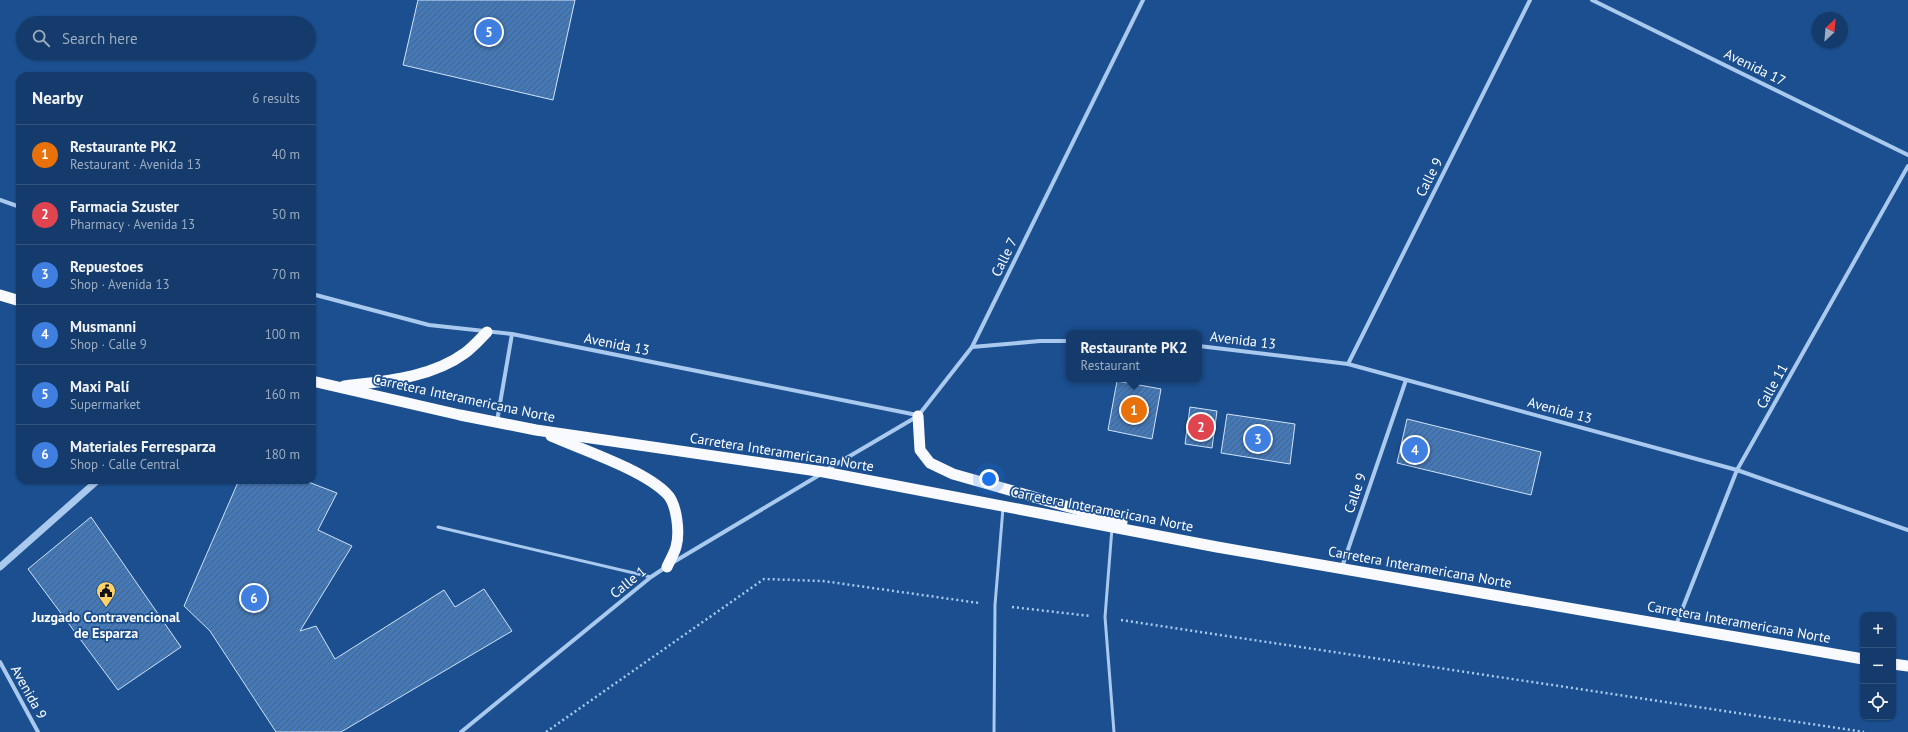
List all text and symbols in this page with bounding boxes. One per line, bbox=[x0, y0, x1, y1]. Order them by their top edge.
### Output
north arrow bbox=[1812, 12, 1848, 48]
search box bbox=[16, 16, 316, 60]
pin: 5 bbox=[476, 17, 502, 47]
icon: search bbox=[30, 27, 52, 49]
text: Search here bbox=[62, 29, 138, 48]
street label: Avenida 17 bbox=[1721, 44, 1789, 90]
text: Nearby bbox=[32, 87, 83, 109]
text: 6 results bbox=[252, 90, 300, 107]
text: Restaurante PK2 bbox=[70, 137, 177, 156]
text: 1 bbox=[41, 146, 49, 163]
text: 40 m bbox=[272, 146, 300, 163]
street label: Calle 9 bbox=[1412, 154, 1446, 200]
text: Restaurant · Avenida 13 bbox=[70, 156, 201, 173]
text: Farmacia Szuster bbox=[70, 197, 179, 216]
text: 2 bbox=[41, 206, 49, 223]
text: 50 m bbox=[272, 206, 300, 223]
text: Pharmacy · Avenida 13 bbox=[70, 216, 195, 233]
street label: Calle 7 bbox=[987, 234, 1021, 280]
text: Repuestoes bbox=[70, 257, 143, 276]
text: 3 bbox=[41, 266, 49, 283]
text: 70 m bbox=[272, 266, 300, 283]
text: Shop · Avenida 13 bbox=[70, 276, 170, 293]
text: Musmanni bbox=[70, 317, 136, 336]
text: 4 bbox=[41, 326, 49, 343]
text: 100 m bbox=[265, 326, 300, 343]
street label: Avenida 13 bbox=[1209, 327, 1277, 353]
street label: Avenida 13 bbox=[583, 329, 651, 359]
popup bbox=[1066, 330, 1202, 382]
text: Shop · Calle 9 bbox=[70, 336, 147, 353]
text: Restaurante PK2 bbox=[1081, 338, 1187, 357]
text: Restaurant bbox=[1081, 357, 1140, 374]
street label: Calle 11 bbox=[1752, 360, 1792, 412]
street label: Carretera Interamericana Norte bbox=[371, 370, 557, 426]
text: Maxi Palí bbox=[70, 377, 129, 396]
text: 5 bbox=[41, 386, 49, 403]
text: 160 m bbox=[265, 386, 300, 403]
street label: Avenida 13 bbox=[1526, 393, 1594, 427]
pin: 1 bbox=[1121, 395, 1147, 425]
text: Supermarket bbox=[70, 396, 140, 413]
pin: 2 bbox=[1188, 412, 1214, 442]
pin: 3 bbox=[1245, 424, 1271, 454]
street label: Carretera Interamericana Norte bbox=[689, 429, 875, 475]
pin: 4 bbox=[1402, 435, 1428, 465]
text: Materiales Ferresparza bbox=[70, 437, 216, 456]
text: 6 bbox=[41, 446, 49, 463]
text: 180 m bbox=[265, 446, 300, 463]
text: Shop · Calle Central bbox=[70, 456, 180, 473]
your location bbox=[979, 469, 999, 489]
street label: Calle 9 bbox=[1340, 471, 1370, 515]
street label: Carretera Interamericana Norte bbox=[1009, 482, 1195, 536]
street label: Carretera Interamericana Norte bbox=[1327, 542, 1513, 592]
street label: Calle 1 bbox=[606, 562, 650, 602]
public building icon: Juzgado Contravencional de Esparza bbox=[95, 580, 117, 608]
pin: 6 bbox=[241, 583, 267, 613]
street label: Carretera Interamericana Norte bbox=[1646, 597, 1832, 647]
place label: Juzgado Contravencional de Esparza bbox=[31, 608, 181, 642]
map controls bbox=[1860, 612, 1896, 720]
button: + bbox=[1860, 612, 1896, 648]
button: − bbox=[1860, 648, 1896, 684]
street label: Avenida 9 bbox=[7, 662, 51, 722]
button: locate bbox=[1860, 684, 1896, 720]

